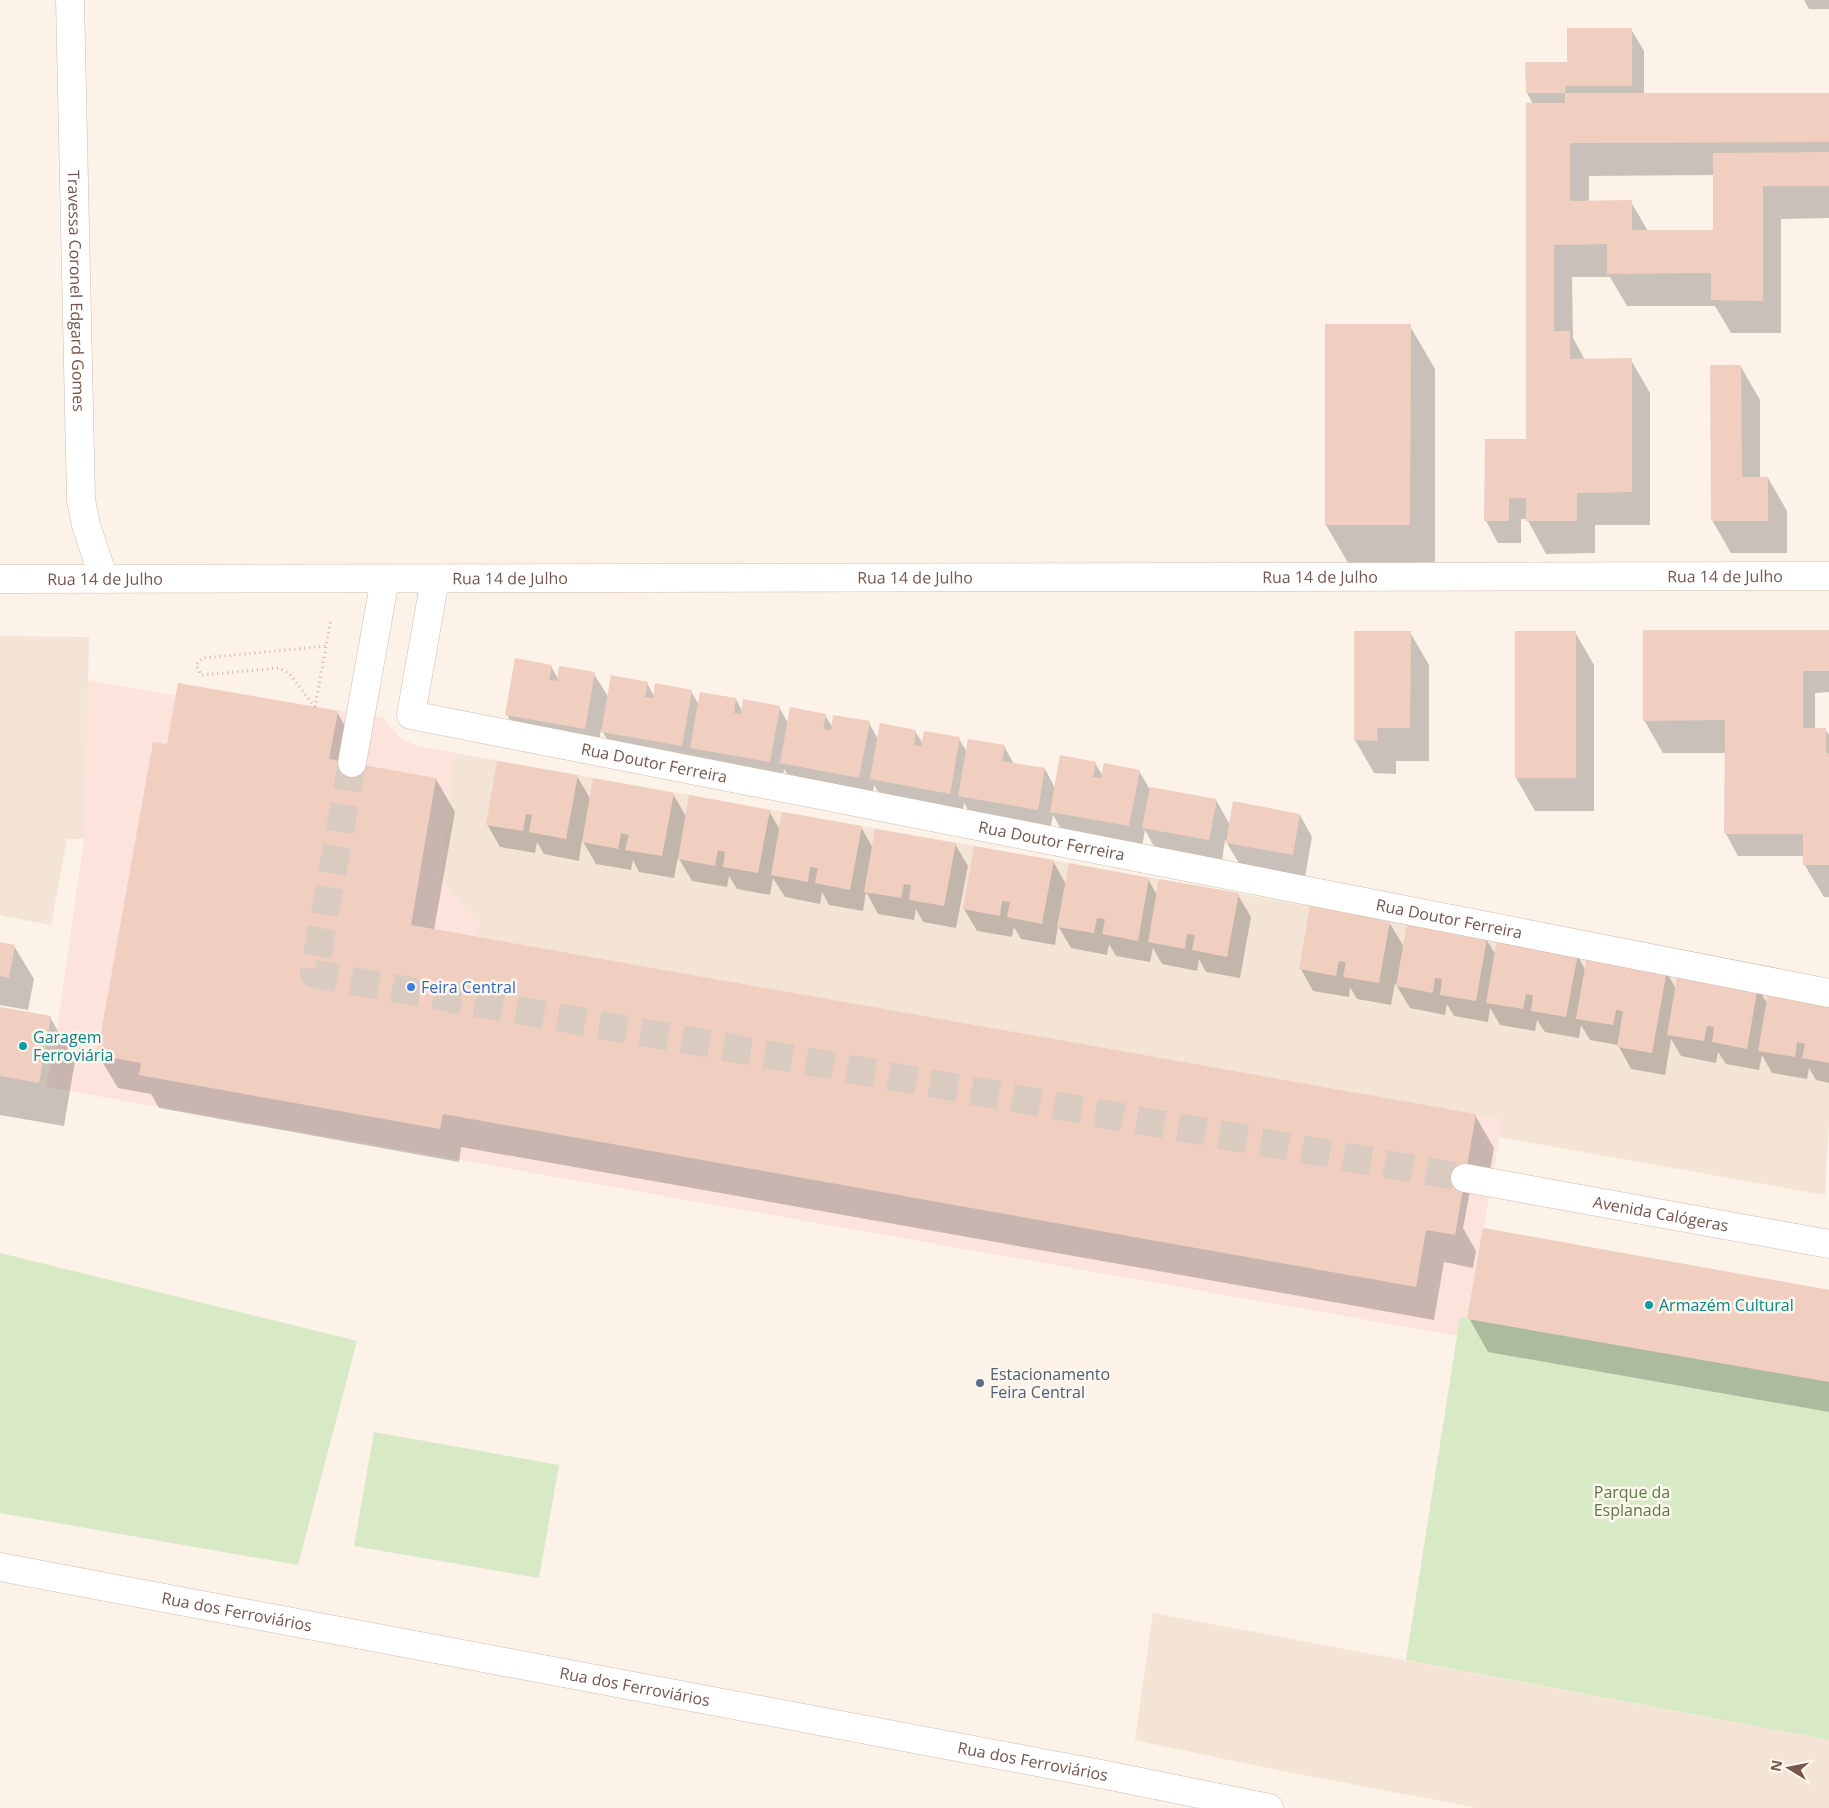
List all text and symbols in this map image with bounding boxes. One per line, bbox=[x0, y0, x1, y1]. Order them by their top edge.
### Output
street label: Travessa Coronel Edgard Gomes bbox=[63, 170, 90, 412]
street label: Rua 14 de Julho bbox=[1667, 565, 1783, 587]
street label: Rua 14 de Julho bbox=[857, 566, 973, 589]
street label: Rua 14 de Julho bbox=[1262, 566, 1378, 588]
street label: Rua 14 de Julho bbox=[452, 567, 568, 589]
street label: Rua 14 de Julho bbox=[47, 568, 163, 590]
street label: Rua Doutor Ferreira bbox=[579, 738, 729, 788]
street label: Rua Doutor Ferreira bbox=[977, 816, 1127, 866]
street label: Rua Doutor Ferreira bbox=[1374, 893, 1524, 944]
place label: Feira Central bbox=[421, 976, 516, 998]
marker: Feira Central bbox=[405, 981, 417, 993]
place label: Garagem Ferroviária bbox=[33, 1026, 113, 1066]
marker: Garagem Ferroviária bbox=[17, 1040, 29, 1052]
street label: Avenida Calógeras bbox=[1591, 1190, 1730, 1237]
place label: Armazém Cultural bbox=[1659, 1294, 1794, 1316]
marker: Armazém Cultural bbox=[1643, 1299, 1655, 1311]
place label: Estacionamento Feira Central bbox=[990, 1363, 1110, 1403]
marker: Estacionamento Feira Central bbox=[974, 1377, 986, 1389]
park label: Parque da Esplanada bbox=[1594, 1481, 1670, 1521]
street label: Rua dos Ferroviários bbox=[160, 1587, 314, 1636]
street label: Rua dos Ferroviários bbox=[558, 1661, 712, 1711]
street label: Rua dos Ferroviários bbox=[956, 1736, 1110, 1786]
north arrow bbox=[1764, 1743, 1814, 1793]
text: N bbox=[1765, 1758, 1786, 1773]

